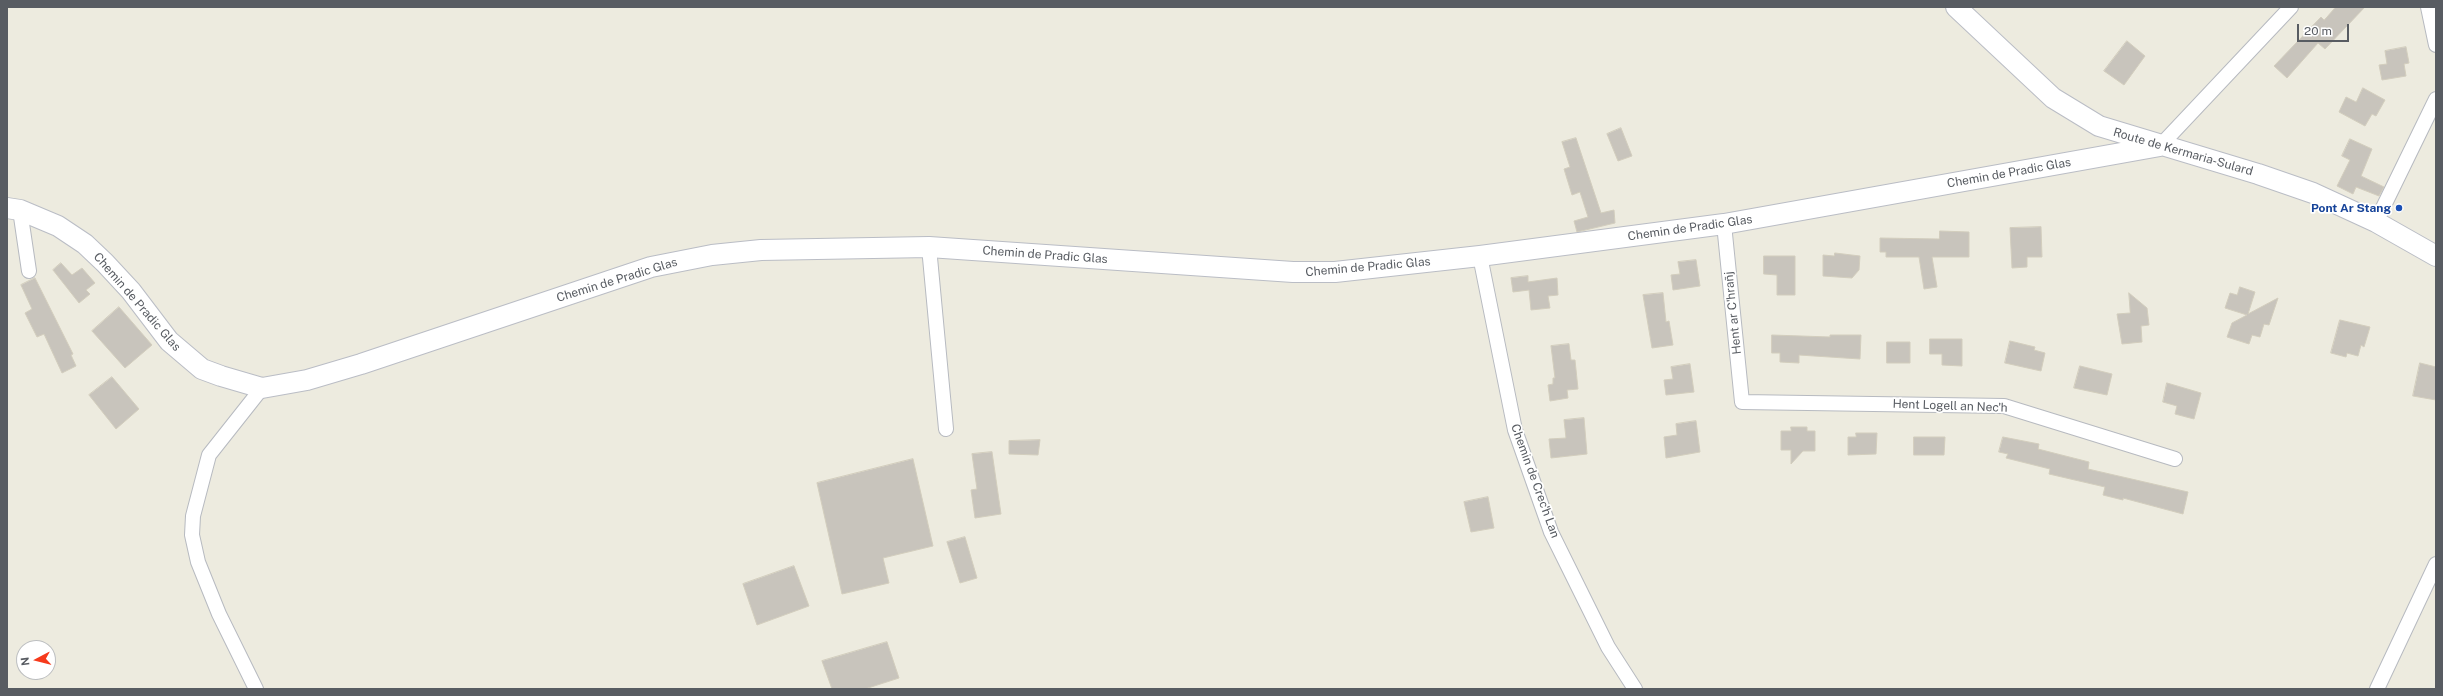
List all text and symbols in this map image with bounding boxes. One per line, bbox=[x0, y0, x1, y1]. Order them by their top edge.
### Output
scale bar bbox=[2299, 16, 2351, 42]
text: 20 m bbox=[2304, 24, 2332, 38]
street label: Route de Kermaria-Sulard bbox=[2111, 125, 2255, 179]
street label: Chemin de Pradic Glas bbox=[1946, 155, 2072, 191]
place label: Pont Ar Stang bbox=[2311, 201, 2391, 215]
marker: Pont Ar Stang bbox=[2394, 203, 2404, 213]
street label: Chemin de Pradic Glas bbox=[1627, 212, 1753, 244]
street label: Chemin de Pradic Glas bbox=[982, 243, 1108, 267]
street label: Chemin de Pradic Glas bbox=[90, 250, 184, 354]
street label: Chemin de Pradic Glas bbox=[1305, 254, 1431, 280]
street label: Chemin de Pradic Glas bbox=[555, 255, 679, 305]
street label: Hent ar C'hrañj bbox=[1721, 271, 1745, 355]
street label: Hent Logell an Nec'h bbox=[1892, 397, 2008, 415]
street label: Chemin de Crec'h Lan bbox=[1508, 422, 1562, 540]
north arrow bbox=[16, 640, 56, 680]
text: N bbox=[19, 656, 32, 666]

